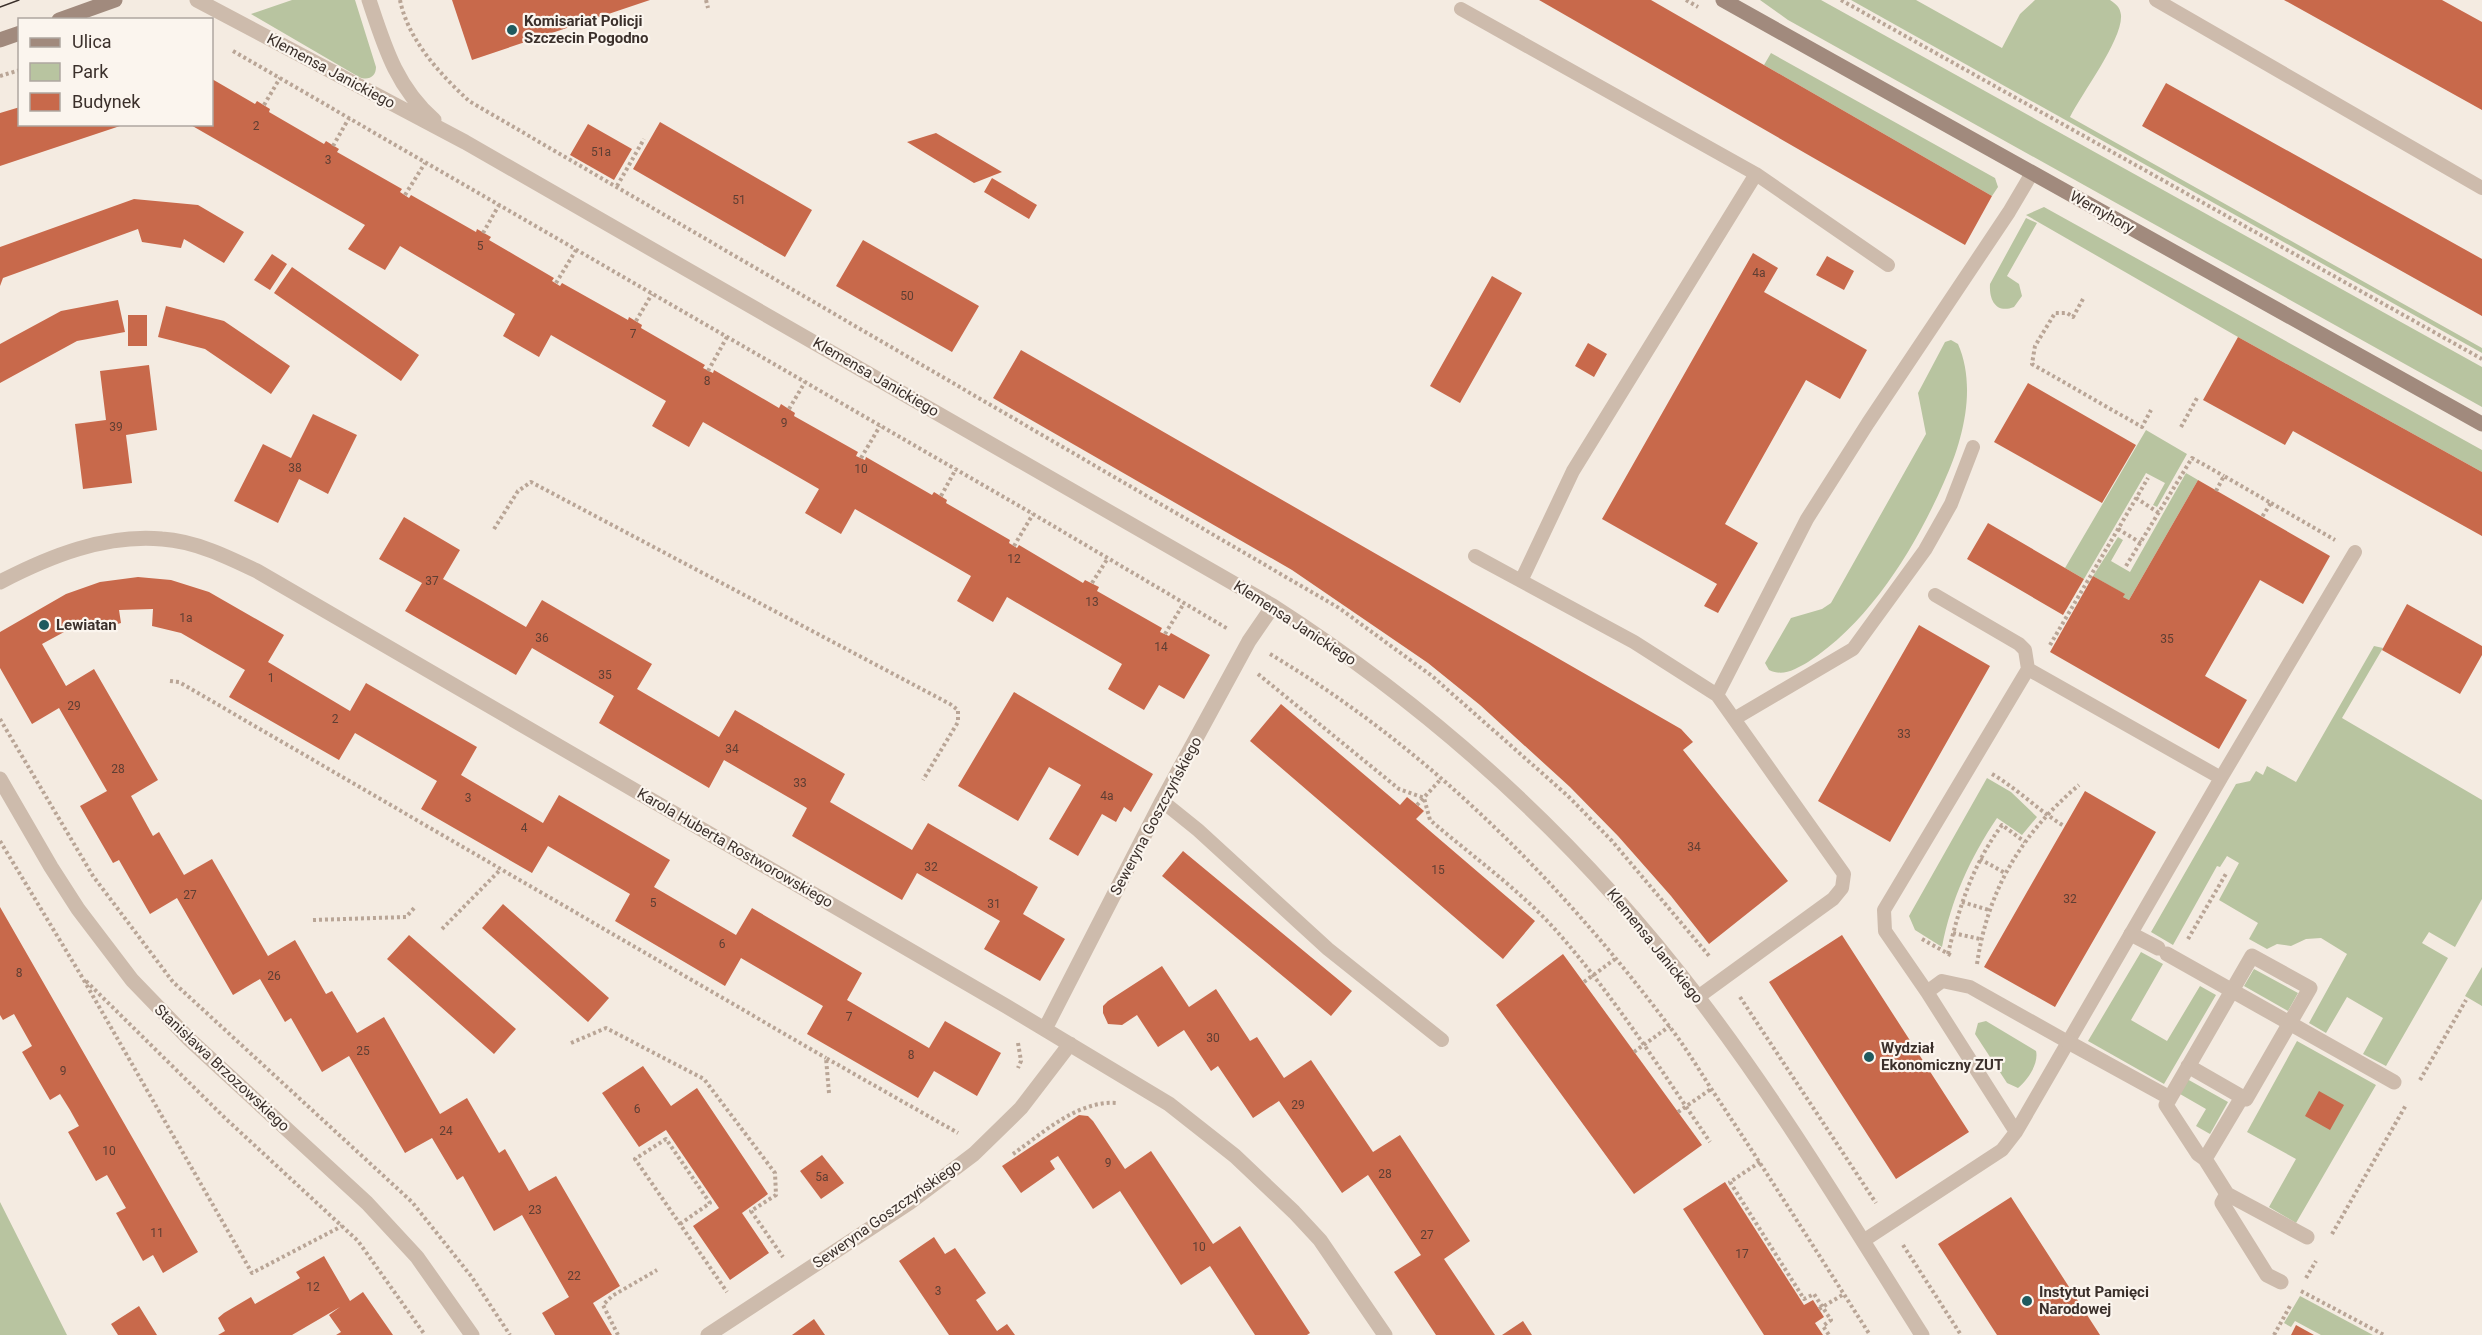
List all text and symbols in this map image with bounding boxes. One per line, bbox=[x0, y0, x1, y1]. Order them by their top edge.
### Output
place label: Komisariat Policji Szczecin Pogodno bbox=[524, 12, 649, 47]
legend bbox=[18, 18, 213, 126]
marker: Komisariat Policji Szczecin Pogodno bbox=[505, 23, 519, 37]
street label: Klemensa Janickiego bbox=[264, 30, 398, 112]
text: Ulica bbox=[72, 31, 112, 52]
text: Park bbox=[72, 61, 109, 82]
text: Budynek bbox=[72, 91, 141, 112]
house number: 2 bbox=[253, 119, 260, 133]
house number: 51a bbox=[591, 145, 611, 159]
house number: 3 bbox=[325, 153, 331, 167]
street label: Wernyhory bbox=[2067, 187, 2137, 237]
house number: 51 bbox=[732, 193, 746, 207]
house number: 5 bbox=[477, 239, 484, 253]
house number: 4a bbox=[1752, 266, 1766, 280]
house number: 50 bbox=[900, 289, 914, 303]
house number: 7 bbox=[630, 327, 637, 341]
street label: Klemensa Janickiego bbox=[810, 334, 942, 420]
house number: 8 bbox=[704, 374, 711, 388]
house number: 9 bbox=[781, 416, 787, 430]
house number: 39 bbox=[109, 420, 123, 434]
house number: 38 bbox=[288, 461, 302, 475]
house number: 10 bbox=[854, 462, 868, 476]
house number: 12 bbox=[1007, 552, 1021, 566]
house number: 37 bbox=[425, 574, 439, 588]
street label: Klemensa Janickiego bbox=[1230, 577, 1360, 669]
house number: 13 bbox=[1085, 595, 1099, 609]
house number: 1a bbox=[179, 611, 193, 625]
place label: Lewiatan bbox=[56, 616, 117, 634]
marker: Lewiatan bbox=[37, 618, 51, 632]
house number: 36 bbox=[535, 631, 549, 645]
house number: 35 bbox=[2160, 632, 2174, 646]
house number: 14 bbox=[1154, 640, 1168, 654]
house number: 35 bbox=[598, 668, 612, 682]
house number: 1 bbox=[268, 671, 274, 685]
house number: 29 bbox=[67, 699, 81, 713]
house number: 2 bbox=[332, 712, 339, 726]
house number: 33 bbox=[1897, 727, 1911, 741]
street label: Seweryna Goszczyńskiego bbox=[1107, 734, 1205, 898]
house number: 34 bbox=[725, 742, 739, 756]
house number: 28 bbox=[111, 762, 125, 776]
house number: 33 bbox=[793, 776, 807, 790]
street label: Karola Huberta Rostworowskiego bbox=[634, 784, 836, 912]
house number: 4a bbox=[1100, 789, 1114, 803]
house number: 3 bbox=[465, 791, 471, 805]
house number: 4 bbox=[521, 821, 528, 835]
house number: 34 bbox=[1687, 840, 1701, 854]
house number: 32 bbox=[924, 860, 938, 874]
house number: 15 bbox=[1431, 863, 1445, 877]
street label: Klemensa Janickiego bbox=[1603, 885, 1707, 1007]
house number: 27 bbox=[183, 888, 197, 902]
house number: 32 bbox=[2063, 892, 2077, 906]
house number: 5 bbox=[650, 896, 657, 910]
house number: 31 bbox=[987, 897, 1001, 911]
house number: 6 bbox=[719, 937, 726, 951]
house number: 8 bbox=[16, 966, 23, 980]
house number: 26 bbox=[267, 969, 281, 983]
street label: Stanisława Brzozowskiego bbox=[151, 1001, 293, 1135]
house number: 7 bbox=[846, 1010, 853, 1024]
house number: 30 bbox=[1206, 1031, 1220, 1045]
place label: Wydział Ekonomiczny ZUT bbox=[1881, 1039, 2003, 1074]
house number: 25 bbox=[356, 1044, 370, 1058]
house number: 8 bbox=[908, 1048, 915, 1062]
marker: Wydział Ekonomiczny ZUT bbox=[1862, 1050, 1876, 1064]
house number: 9 bbox=[60, 1064, 66, 1078]
house number: 29 bbox=[1291, 1098, 1305, 1112]
house number: 6 bbox=[634, 1102, 641, 1116]
house number: 24 bbox=[439, 1124, 453, 1138]
house number: 10 bbox=[102, 1144, 116, 1158]
street label: Seweryna Goszczyńskiego bbox=[809, 1156, 965, 1272]
house number: 9 bbox=[1105, 1156, 1111, 1170]
house number: 28 bbox=[1378, 1167, 1392, 1181]
house number: 5a bbox=[815, 1170, 829, 1184]
house number: 23 bbox=[528, 1203, 542, 1217]
house number: 11 bbox=[150, 1226, 164, 1240]
house number: 27 bbox=[1420, 1228, 1434, 1242]
house number: 10 bbox=[1192, 1240, 1206, 1254]
house number: 17 bbox=[1735, 1247, 1749, 1261]
house number: 22 bbox=[567, 1269, 581, 1283]
house number: 12 bbox=[306, 1280, 320, 1294]
place label: Instytut Pamięci Narodowej bbox=[2039, 1283, 2149, 1318]
house number: 3 bbox=[935, 1284, 941, 1298]
marker: Instytut Pamięci Narodowej bbox=[2020, 1294, 2034, 1308]

